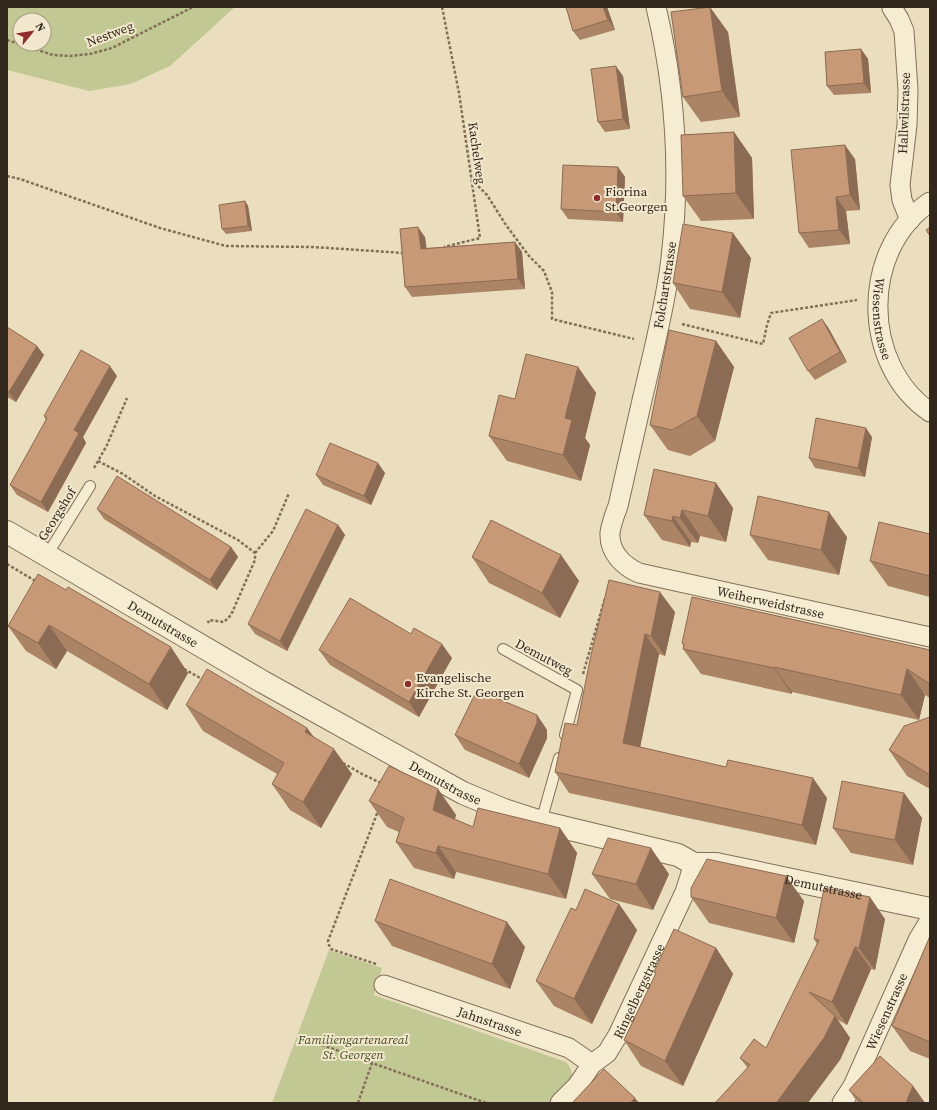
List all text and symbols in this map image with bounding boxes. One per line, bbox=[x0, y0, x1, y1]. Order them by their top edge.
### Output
north arrow bbox=[12, 12, 52, 52]
street label: Nestweg bbox=[84, 17, 136, 51]
text: N bbox=[32, 20, 49, 34]
street label: Hallwilstrasse bbox=[894, 72, 914, 154]
street label: Kachelweg bbox=[464, 121, 490, 185]
place label: Fiorina St.Georgen bbox=[605, 183, 668, 215]
marker: Fiorina St.Georgen bbox=[592, 193, 602, 203]
street label: Folchartstrasse bbox=[650, 240, 680, 330]
street label: Wiesenstrasse bbox=[869, 276, 896, 362]
street label: Georgshof bbox=[34, 483, 81, 544]
street label: Weiherweidstrasse bbox=[715, 582, 826, 622]
street label: Demutstrasse bbox=[125, 596, 202, 651]
street label: Demutweg bbox=[512, 635, 576, 679]
place label: Evangelische Kirche St. Georgen bbox=[416, 669, 525, 701]
marker: Evangelische Kirche St. Georgen bbox=[403, 679, 413, 689]
street label: Demutstrasse bbox=[406, 756, 484, 808]
street label: Demutstrasse bbox=[783, 870, 864, 903]
street label: Ringelbergstrasse bbox=[609, 940, 668, 1041]
street label: Wiesenstrasse bbox=[862, 970, 911, 1053]
street label: Jahnstrasse bbox=[455, 1002, 525, 1040]
park label: Familiengartenareal St. Georgen bbox=[297, 1031, 409, 1063]

